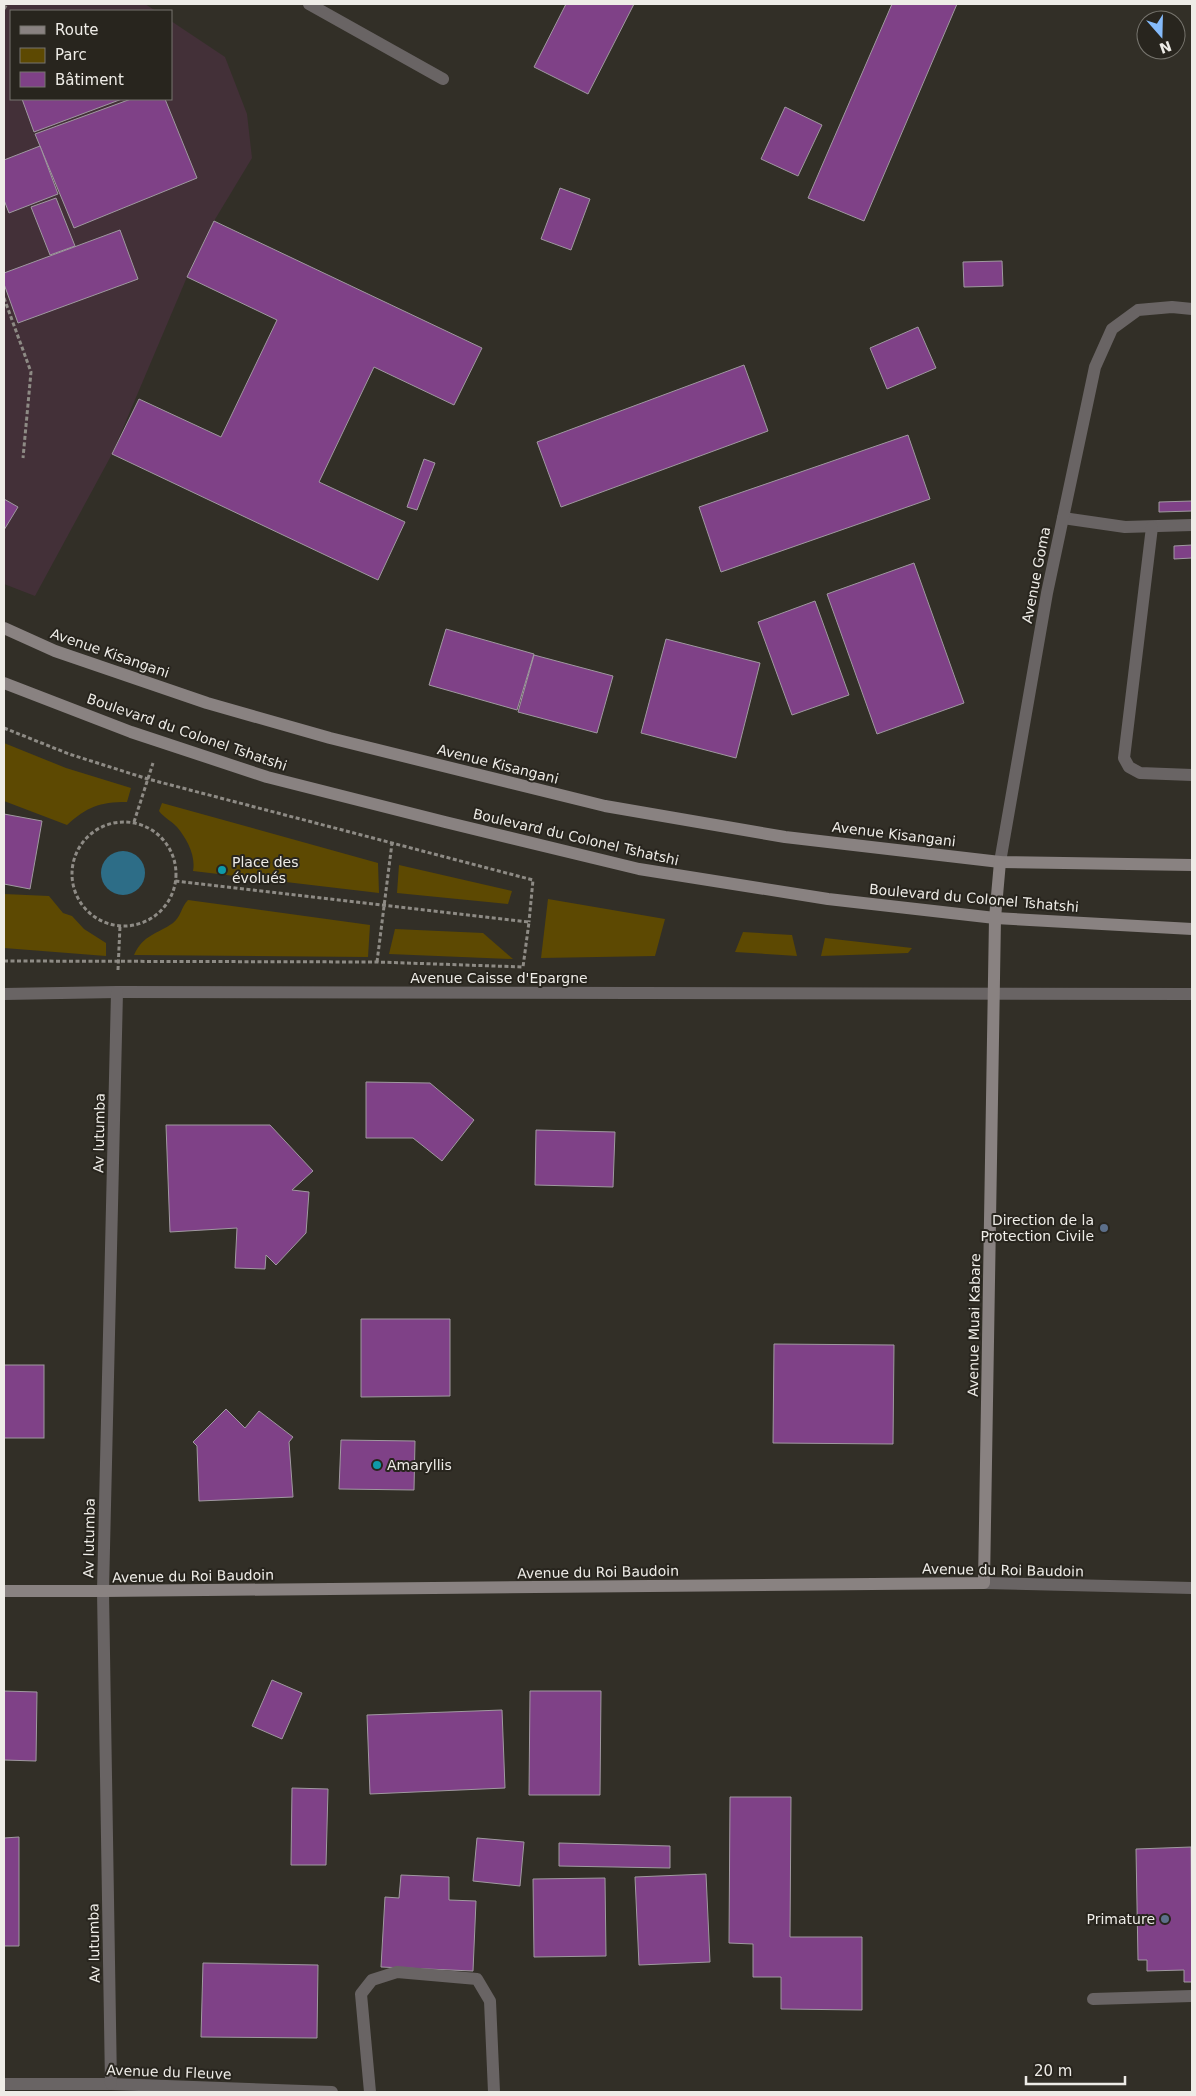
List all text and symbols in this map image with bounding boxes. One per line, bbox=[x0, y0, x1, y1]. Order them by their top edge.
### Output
legend bbox=[10, 10, 172, 100]
north arrow bbox=[1136, 10, 1186, 60]
text: Route bbox=[55, 21, 99, 39]
text: N bbox=[1157, 38, 1174, 57]
text: Parc bbox=[55, 46, 87, 64]
text: Bâtiment bbox=[55, 71, 124, 89]
street label: Avenue Goma bbox=[1019, 525, 1053, 625]
street label: Avenue Kisangani bbox=[49, 625, 171, 681]
street label: Boulevard du Colonel Tshatshi bbox=[85, 690, 289, 774]
street label: Avenue Kisangani bbox=[436, 741, 560, 787]
street label: Boulevard du Colonel Tshatshi bbox=[472, 806, 680, 868]
street label: Avenue Kisangani bbox=[831, 818, 957, 850]
place label: Place des évolués bbox=[232, 854, 298, 886]
marker: Place des évolués bbox=[216, 864, 228, 876]
street label: Boulevard du Colonel Tshatshi bbox=[868, 881, 1080, 915]
street label: Avenue Caisse d'Epargne bbox=[410, 970, 588, 986]
street label: Av lutumba bbox=[90, 1093, 108, 1173]
place label: Direction de la Protection Civile bbox=[980, 1212, 1094, 1244]
marker: Direction de la Protection Civile bbox=[1098, 1222, 1110, 1234]
street label: Avenue Muai Kabare bbox=[965, 1253, 983, 1397]
place label: Amaryllis bbox=[387, 1457, 452, 1473]
marker: Amaryllis bbox=[371, 1459, 383, 1471]
street label: Av lutumba bbox=[80, 1498, 98, 1578]
street label: Avenue du Roi Baudoin bbox=[922, 1561, 1084, 1579]
street label: Avenue du Roi Baudoin bbox=[517, 1563, 679, 1581]
street label: Avenue du Roi Baudoin bbox=[112, 1567, 274, 1585]
street label: Av lutumba bbox=[85, 1903, 103, 1983]
place label: Primature bbox=[1087, 1911, 1155, 1927]
marker: Primature bbox=[1159, 1913, 1171, 1925]
scale bar bbox=[1026, 2054, 1125, 2086]
street label: Avenue du Fleuve bbox=[106, 2062, 232, 2082]
text: 20 m bbox=[1034, 2062, 1072, 2080]

